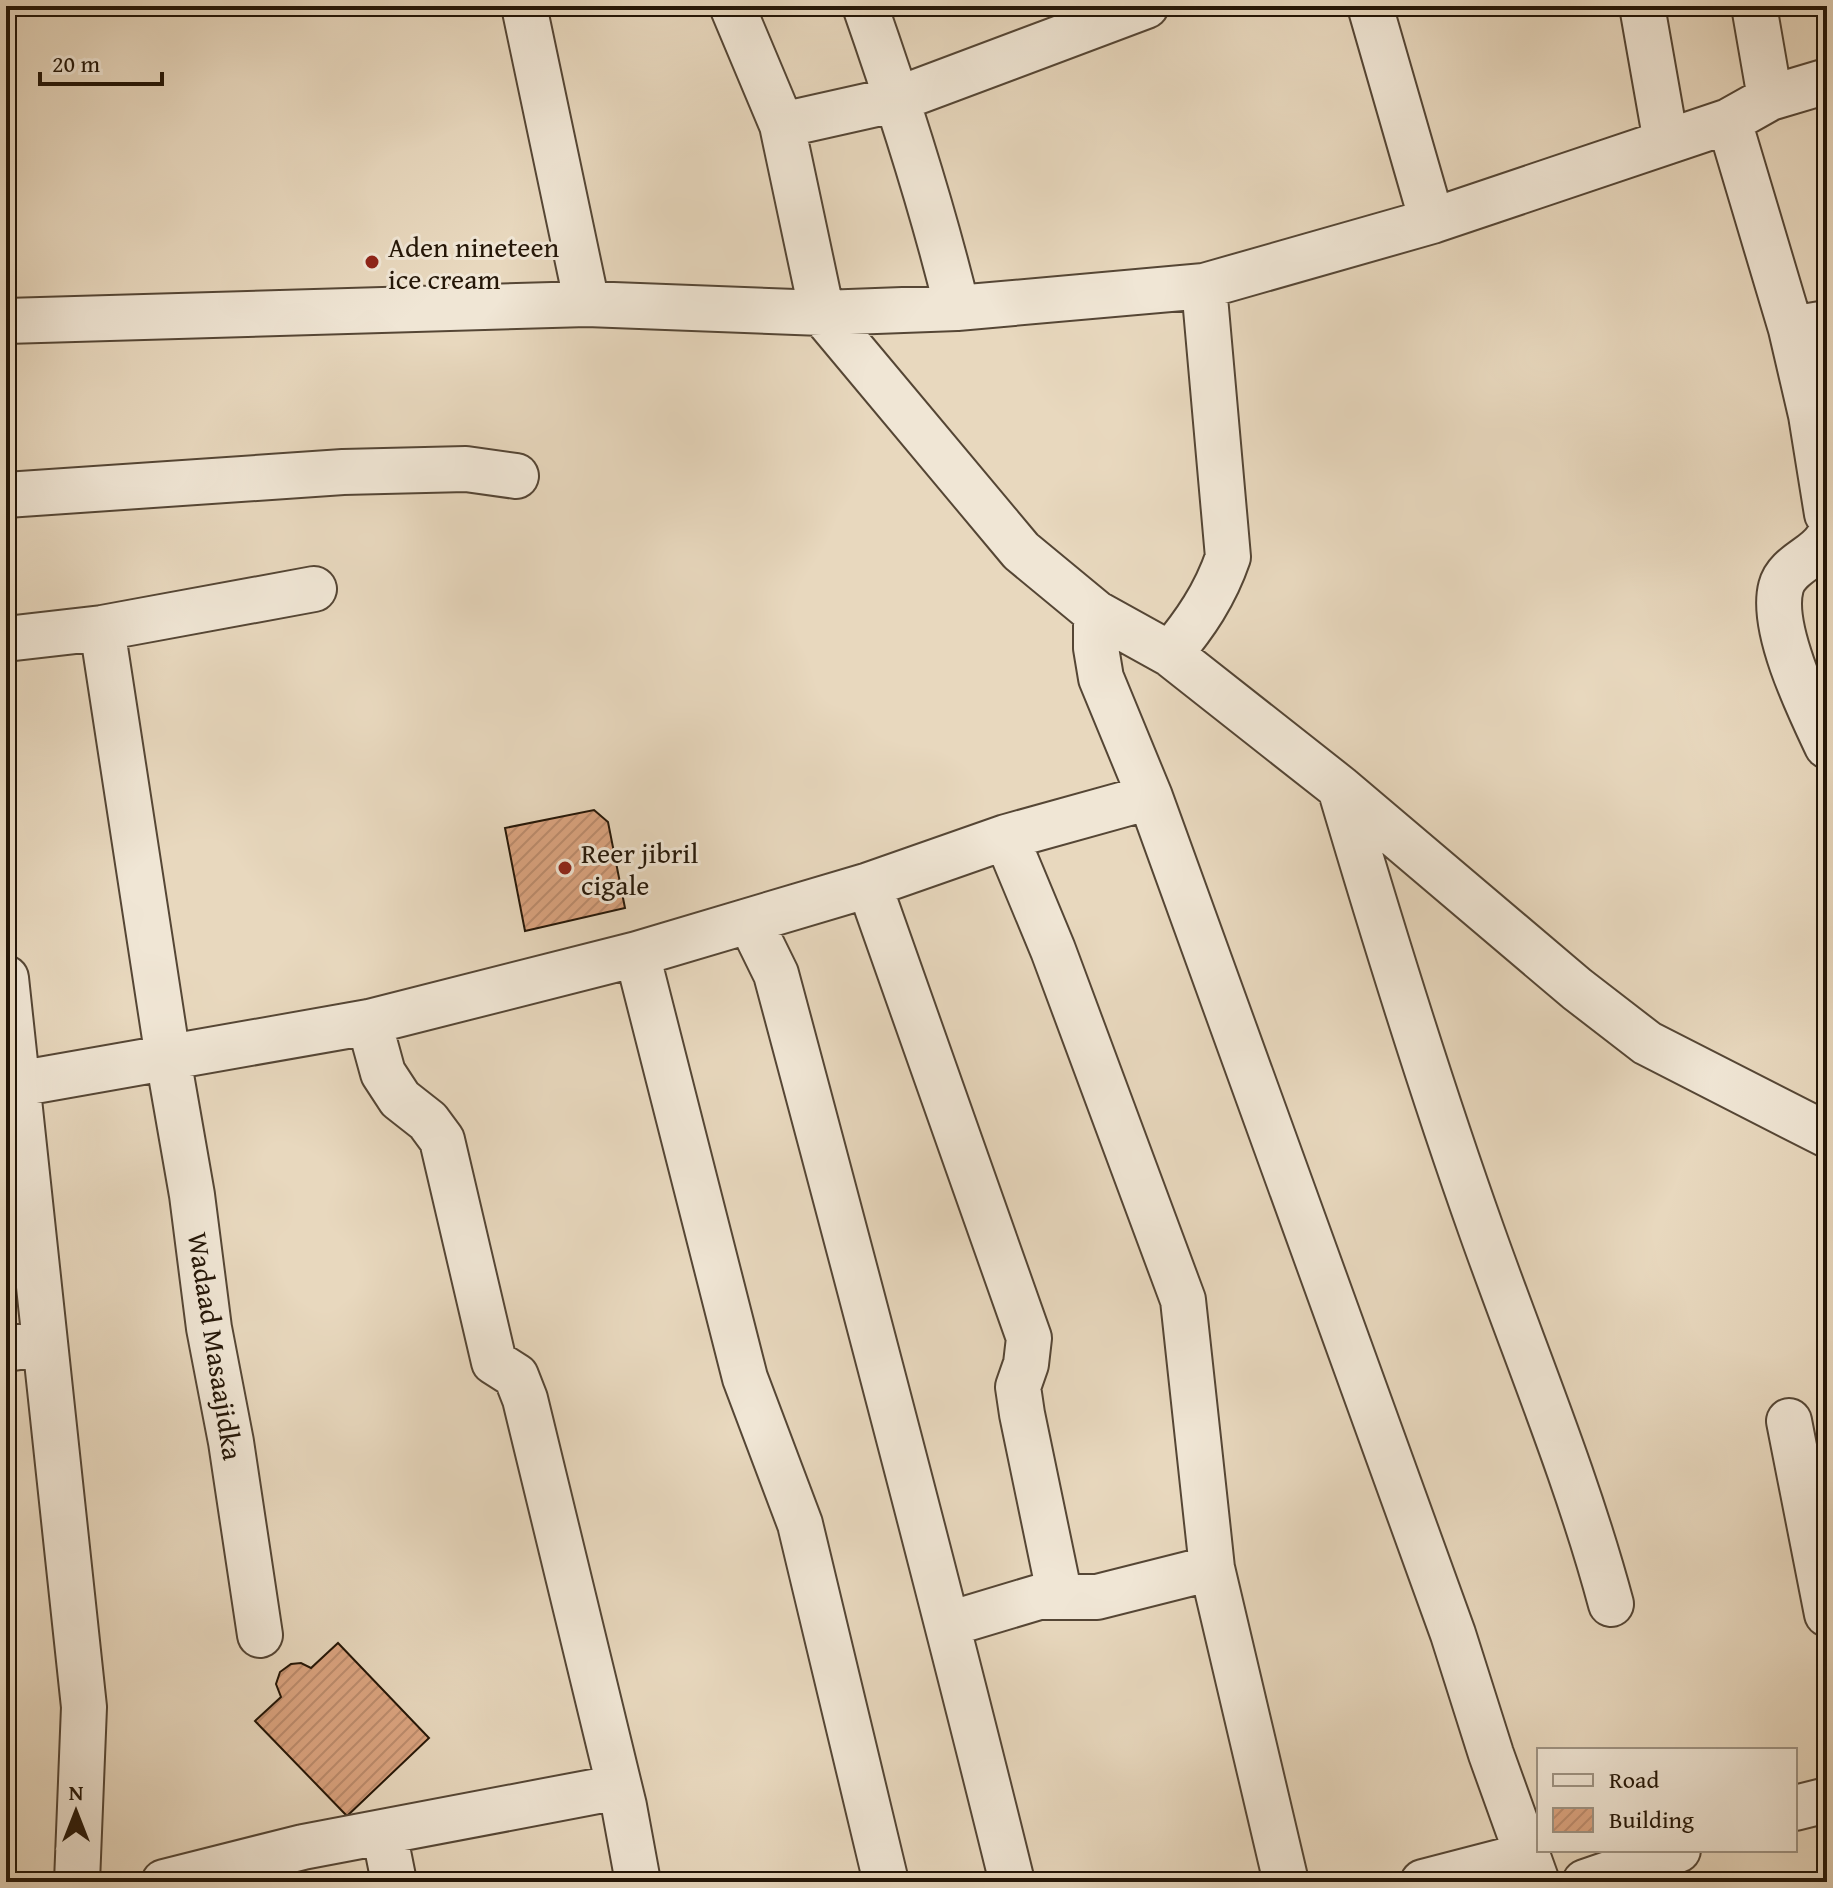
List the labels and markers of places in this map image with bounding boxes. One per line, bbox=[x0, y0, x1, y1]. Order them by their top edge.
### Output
place label: Aden nineteen ice cream bbox=[388, 226, 560, 299]
marker: Aden nineteen ice cream bbox=[363, 253, 381, 271]
place label: Reer jibril cigale bbox=[581, 832, 698, 905]
marker: Reer jibril cigale bbox=[556, 859, 574, 877]

